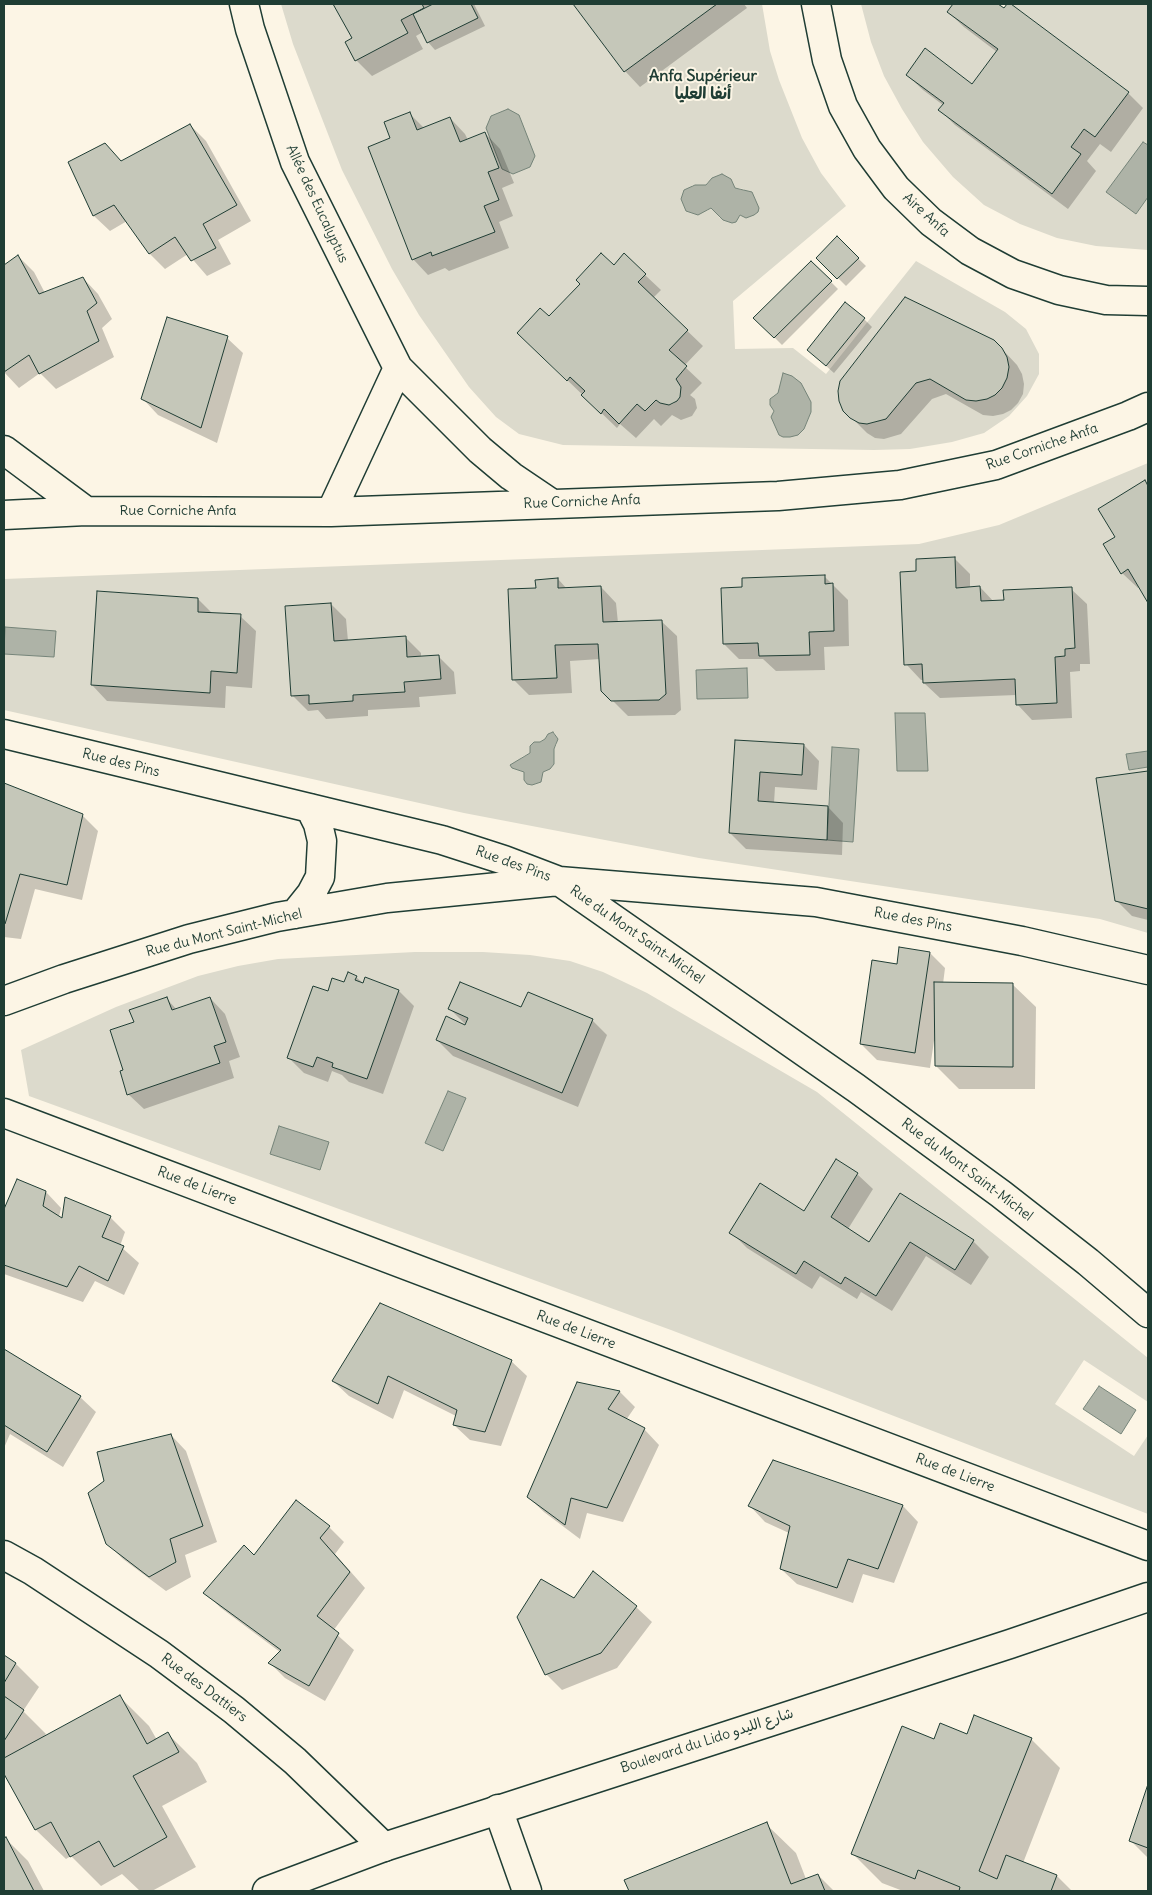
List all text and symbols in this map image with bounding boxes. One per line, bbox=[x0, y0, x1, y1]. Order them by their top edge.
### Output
district label: Anfa Supérieur أنفا العليا bbox=[649, 66, 757, 104]
street label: Allée des Eucalyptus bbox=[282, 142, 352, 266]
street label: Aire Anfa bbox=[899, 189, 953, 241]
street label: Rue Corniche Anfa bbox=[984, 420, 1100, 474]
street label: Rue Corniche Anfa bbox=[523, 492, 641, 512]
street label: Rue Corniche Anfa bbox=[119, 503, 237, 519]
street label: Rue des Pins bbox=[81, 745, 161, 781]
street label: Rue des Pins bbox=[473, 843, 553, 885]
street label: Rue du Mont Saint-Michel bbox=[567, 882, 707, 988]
street label: Rue des Pins bbox=[873, 904, 953, 936]
street label: Rue du Mont Saint-Michel bbox=[144, 905, 304, 961]
street label: Rue du Mont Saint-Michel bbox=[898, 1115, 1036, 1225]
street label: Rue de Lierre bbox=[155, 1163, 239, 1209]
street label: Rue de Lierre bbox=[534, 1307, 618, 1353]
street label: Rue de Lierre bbox=[913, 1450, 997, 1496]
street label: Rue des Dattiers bbox=[158, 1650, 250, 1726]
street label: Boulevard du Lido شارع الليدو bbox=[618, 1705, 796, 1777]

